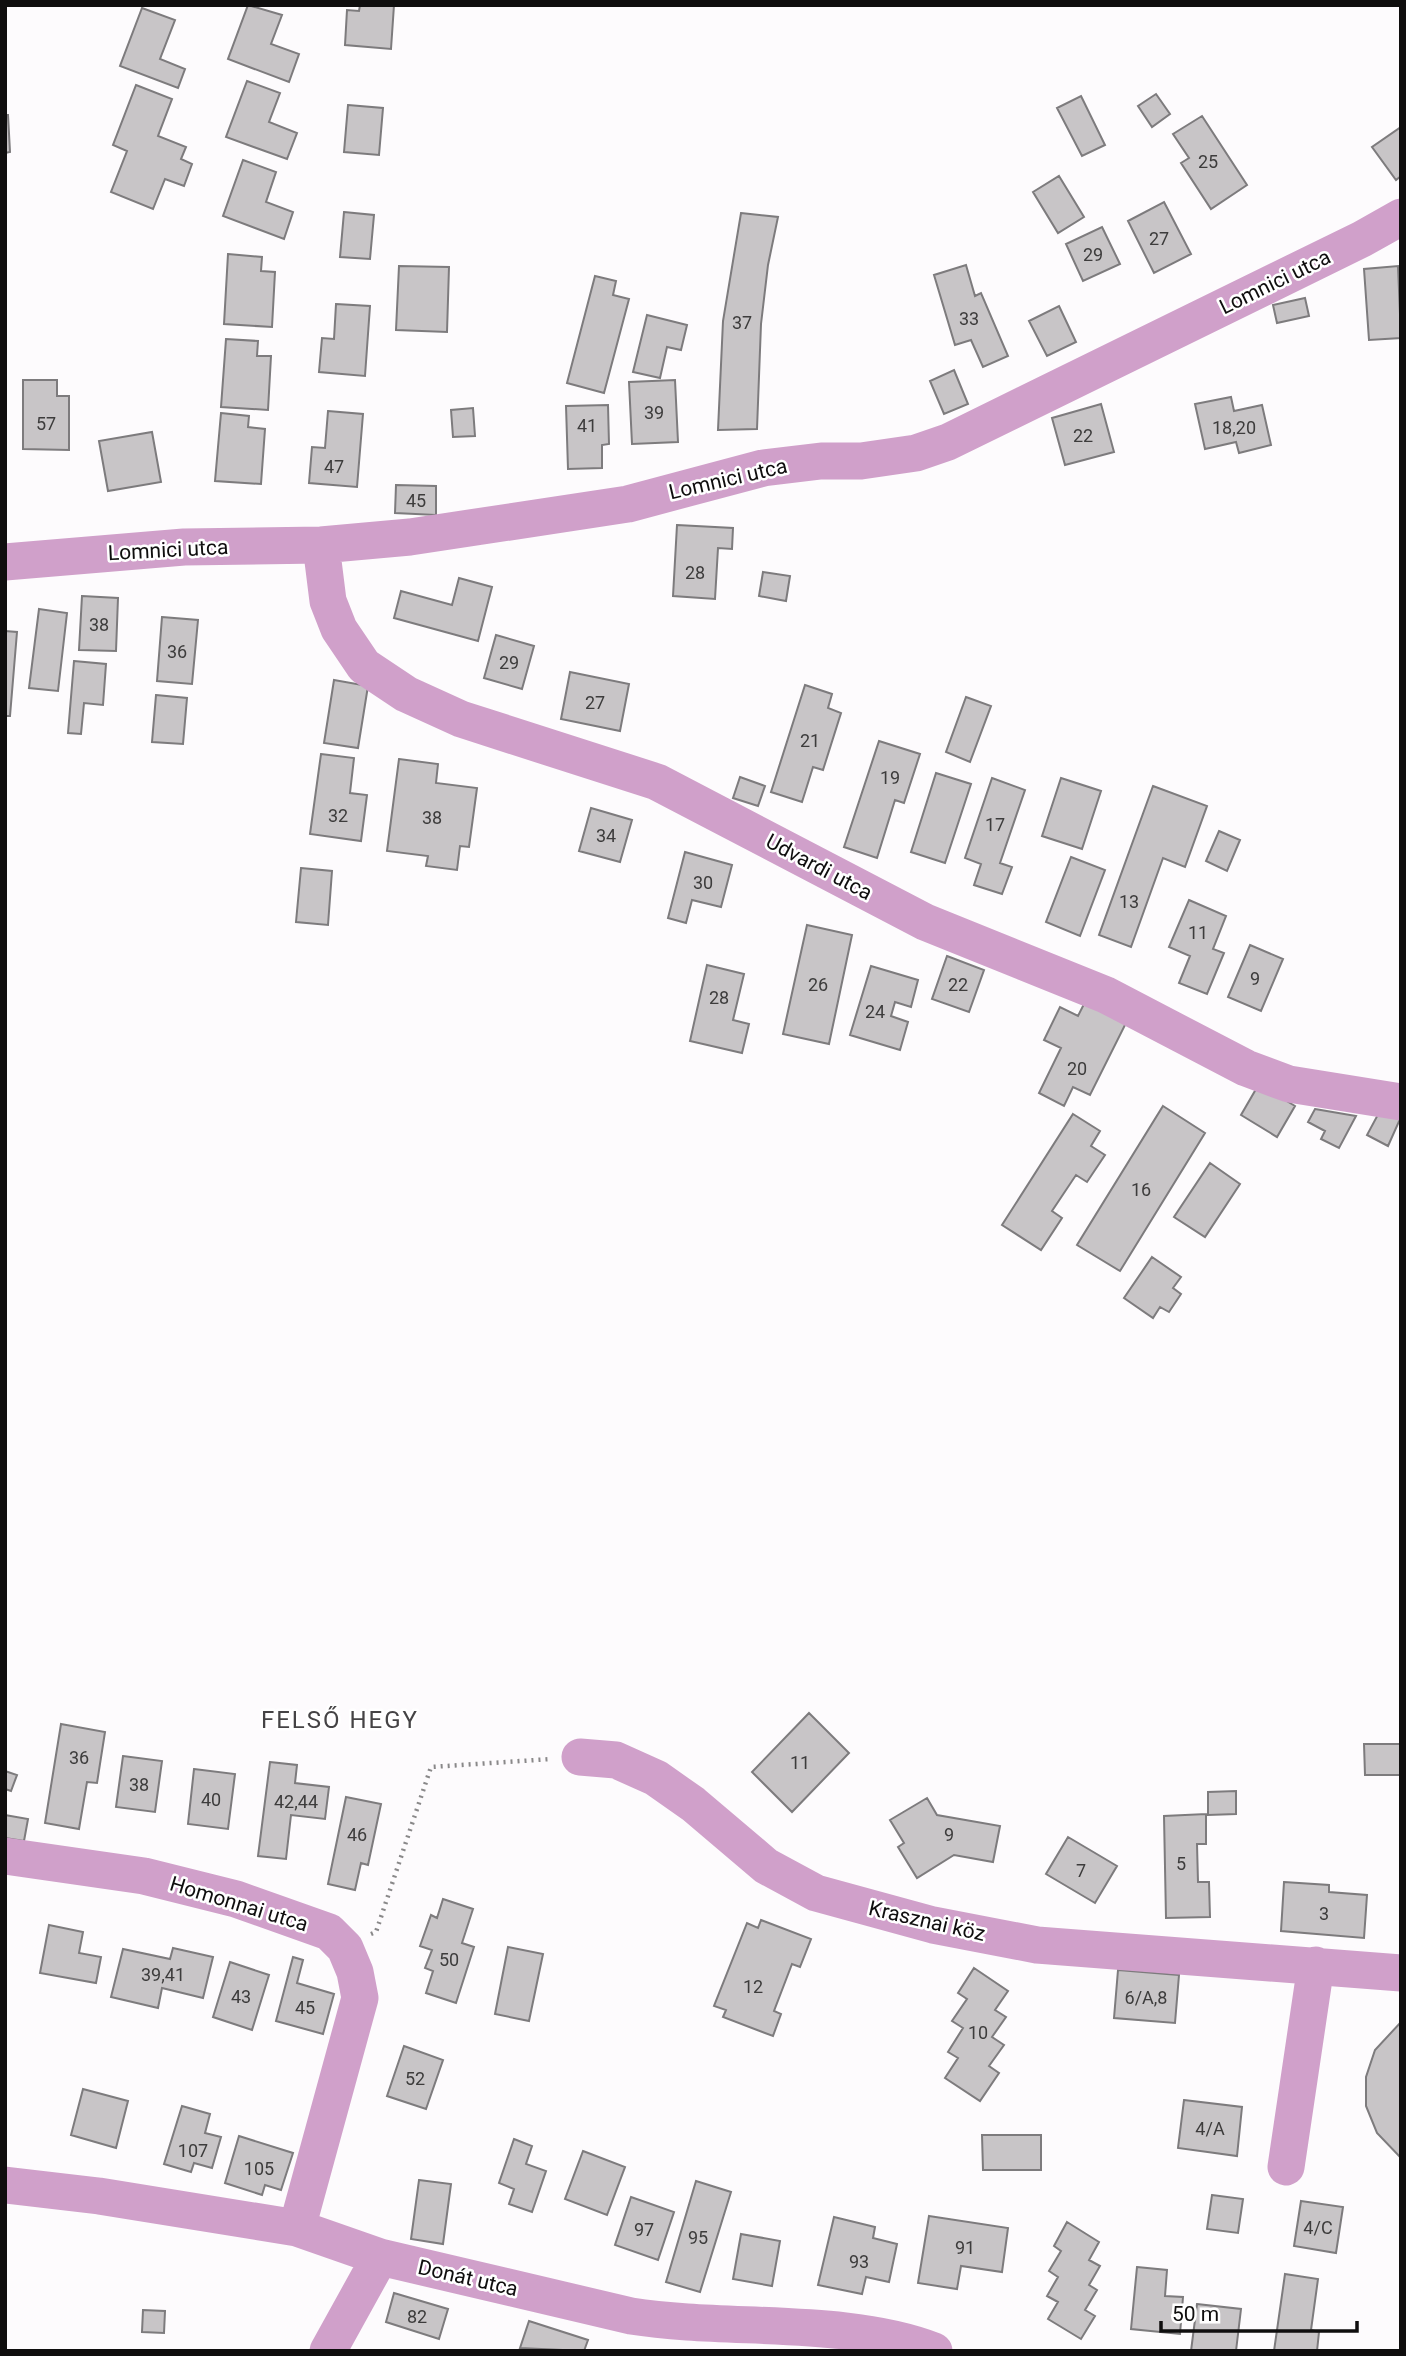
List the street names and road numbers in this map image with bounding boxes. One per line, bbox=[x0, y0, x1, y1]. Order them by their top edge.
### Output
street label: Lomnici utca bbox=[1216, 245, 1334, 319]
street label: Lomnici utca bbox=[667, 454, 789, 504]
street label: Lomnici utca bbox=[107, 535, 229, 565]
street label: Udvardi utca bbox=[762, 829, 876, 905]
street label: Homonnai utca bbox=[167, 1872, 311, 1936]
street label: Krasznai köz bbox=[866, 1896, 988, 1946]
street label: Donát utca bbox=[416, 2255, 520, 2301]

